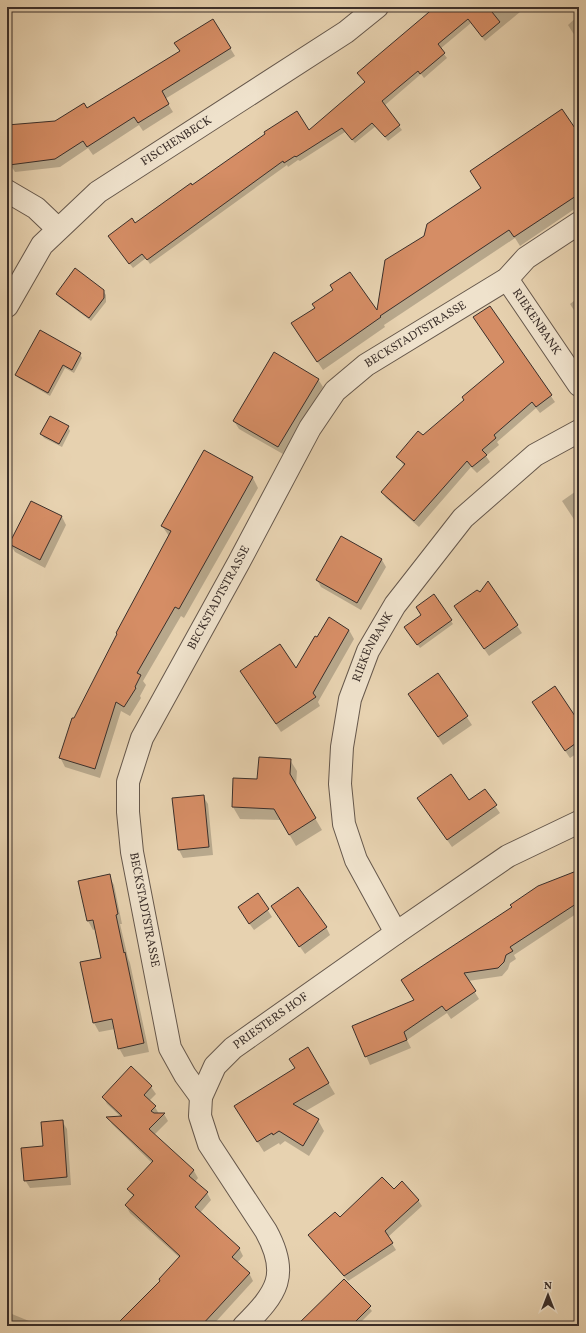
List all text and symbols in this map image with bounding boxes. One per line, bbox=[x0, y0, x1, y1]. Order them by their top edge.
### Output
street label: FISCHENBECK bbox=[138, 113, 215, 170]
street label: RIEKENBANK bbox=[508, 286, 564, 358]
street label: BECKSTADTSTRASSE bbox=[362, 297, 470, 372]
street label: BECKSTADTSTRASSE bbox=[184, 543, 254, 653]
street label: RIEKENBANK bbox=[349, 609, 397, 684]
street label: BECKSTADTSTRASSE bbox=[125, 851, 163, 969]
street label: PRIESTERS HOF bbox=[230, 989, 312, 1053]
north arrow bbox=[528, 1275, 568, 1315]
text: N bbox=[544, 1279, 552, 1294]

